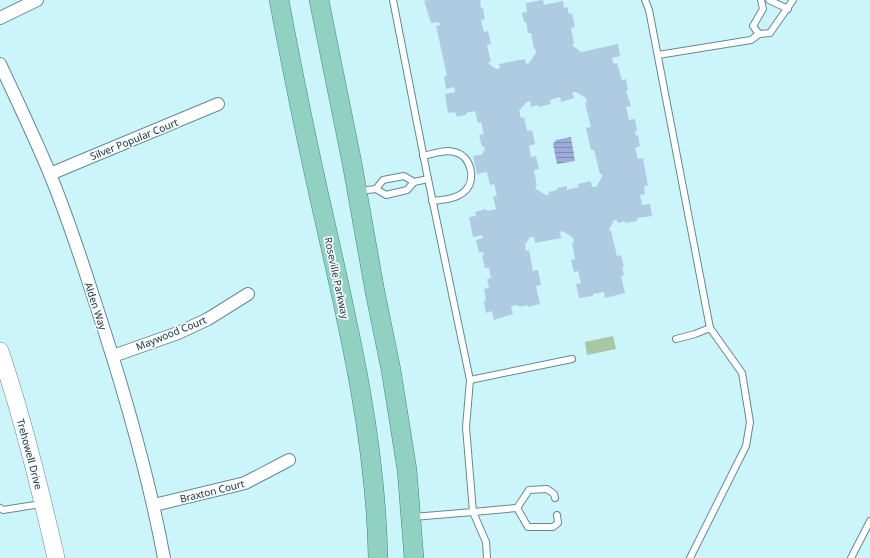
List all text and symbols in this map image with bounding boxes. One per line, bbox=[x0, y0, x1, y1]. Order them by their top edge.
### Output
street label: Silver Popular Court bbox=[88, 115, 180, 163]
street label: Roseville Parkway bbox=[321, 236, 353, 321]
street label: Alden Way bbox=[82, 280, 111, 332]
street label: Maywood Court bbox=[134, 312, 209, 353]
street label: Trehowell Drive bbox=[14, 417, 46, 491]
street label: Braxton Court bbox=[178, 476, 246, 506]

